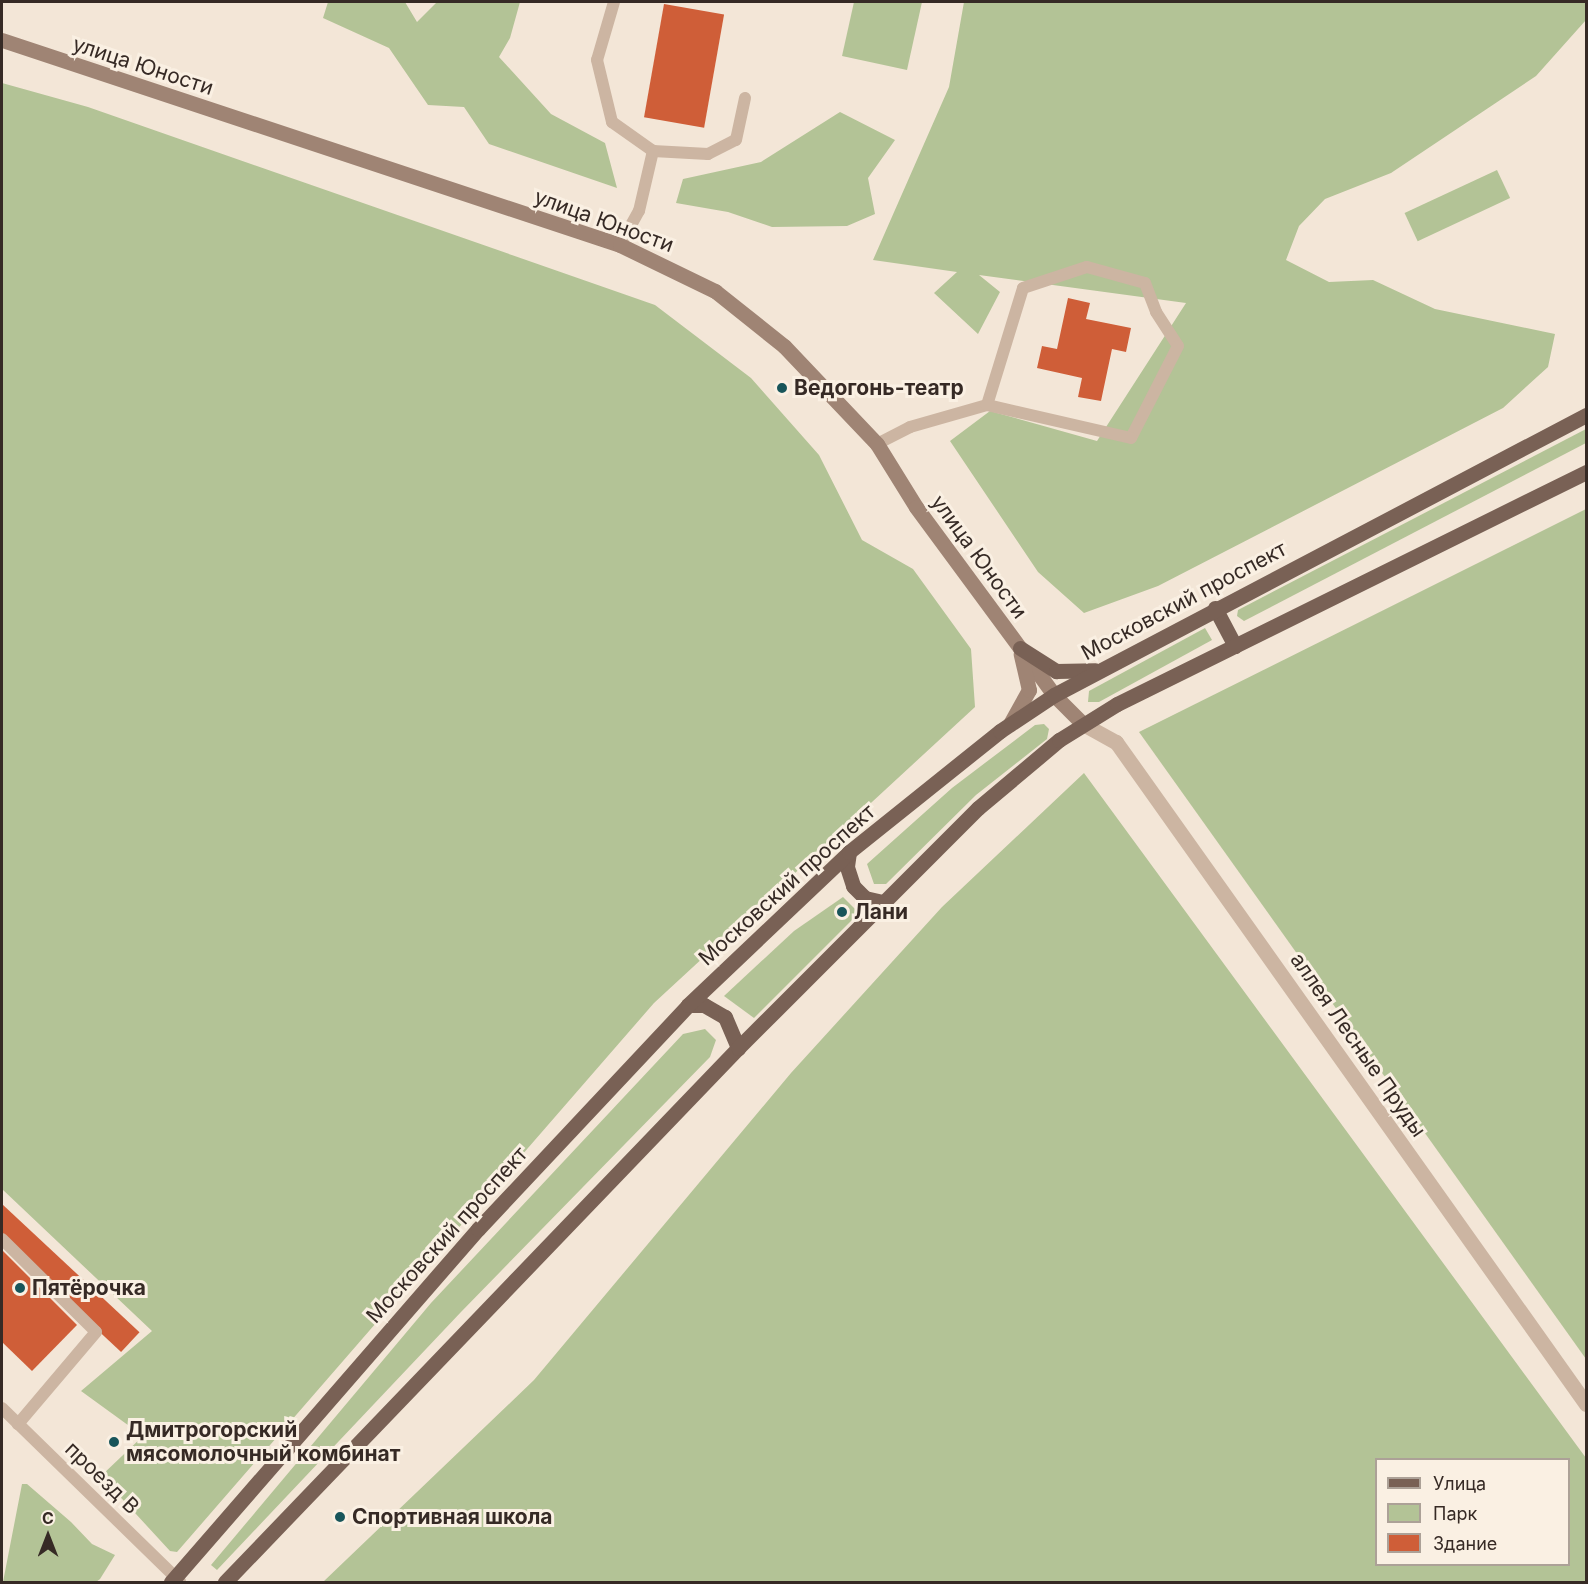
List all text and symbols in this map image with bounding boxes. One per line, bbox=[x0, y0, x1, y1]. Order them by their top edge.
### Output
street label: улица Юности bbox=[69, 31, 217, 101]
street label: улица Юности bbox=[531, 184, 677, 258]
place label: Ведогонь-театр bbox=[794, 375, 964, 401]
marker: Ведогонь-театр bbox=[775, 381, 789, 395]
street label: улица Юности bbox=[926, 490, 1032, 624]
street label: Московский проспект bbox=[1077, 536, 1291, 666]
street label: Московский проспект bbox=[694, 799, 880, 971]
place label: Лани bbox=[854, 899, 908, 925]
marker: Лани bbox=[835, 905, 849, 919]
street label: аллея Лесные Пруды bbox=[1285, 948, 1431, 1142]
street label: Московский проспект bbox=[361, 1142, 533, 1328]
place label: Пятёрочка bbox=[32, 1275, 146, 1301]
marker: Пятёрочка bbox=[13, 1281, 27, 1295]
place label: Дмитрогорский мясомолочный комбинат bbox=[126, 1417, 400, 1467]
marker: Дмитрогорский мясомолочный комбинат bbox=[107, 1435, 121, 1449]
street label: проезд B bbox=[60, 1437, 144, 1519]
legend bbox=[1375, 1458, 1570, 1566]
text: Улица bbox=[1433, 1473, 1486, 1494]
text: Парк bbox=[1433, 1503, 1477, 1524]
place label: Спортивная школа bbox=[352, 1504, 553, 1530]
north arrow bbox=[18, 1506, 78, 1566]
text: С bbox=[42, 1508, 54, 1528]
marker: Спортивная школа bbox=[333, 1510, 347, 1524]
text: Здание bbox=[1433, 1533, 1497, 1554]

